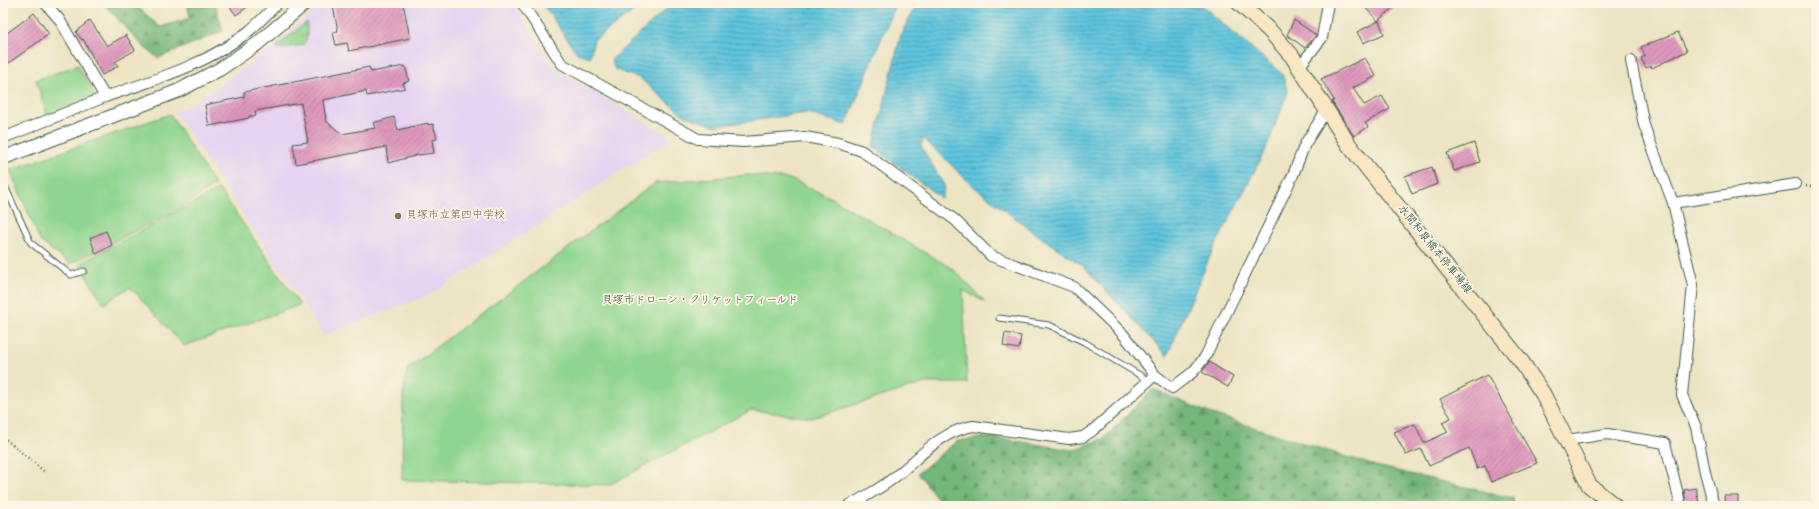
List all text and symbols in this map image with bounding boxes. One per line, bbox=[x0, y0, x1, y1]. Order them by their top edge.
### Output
street label: 水間和泉橋本停車場線 bbox=[1395, 203, 1474, 297]
place label: 貝塚市立第四中学校 bbox=[406, 209, 505, 222]
marker: 貝塚市立第四中学校 bbox=[393, 211, 403, 221]
park label: 貝塚市ドローン・クリケットフィールド bbox=[602, 294, 798, 307]

